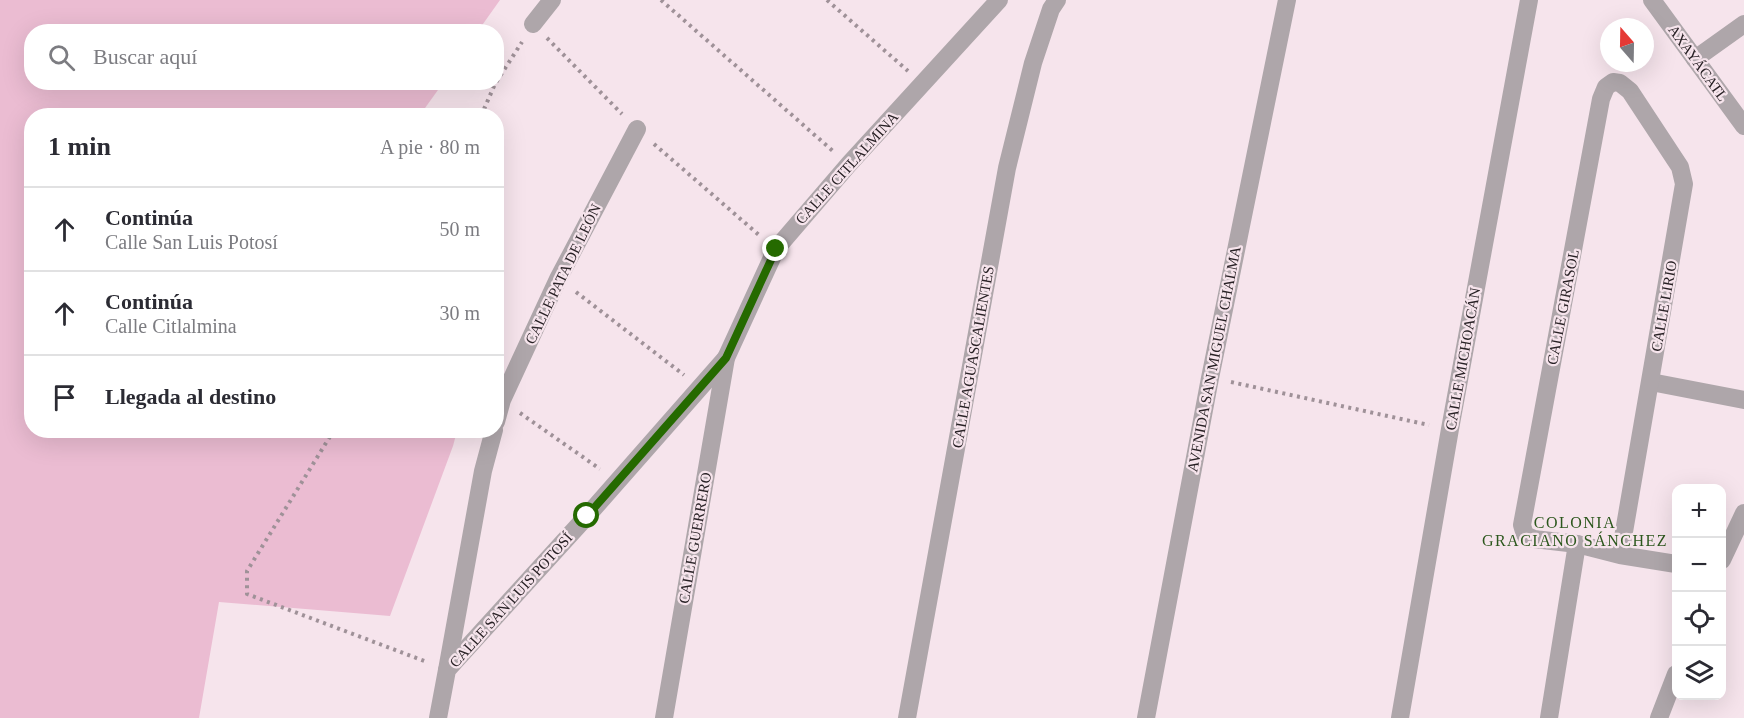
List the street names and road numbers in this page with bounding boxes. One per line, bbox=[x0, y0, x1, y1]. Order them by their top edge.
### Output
street label: AXAYÁCATL bbox=[1665, 22, 1731, 104]
street label: CALLE CITLALMINA bbox=[792, 109, 902, 227]
street label: CALLE PATA DE LEÓN bbox=[522, 201, 604, 347]
street label: AVENIDA SAN MIGUEL CHALMA bbox=[1184, 245, 1244, 473]
street label: CALLE GIRASOL bbox=[1544, 248, 1582, 366]
street label: CALLE LIRIO bbox=[1648, 259, 1680, 353]
street label: CALLE AGUASCALIENTES bbox=[949, 265, 997, 449]
street label: CALLE MICHOACÁN bbox=[1443, 286, 1483, 432]
street label: CALLE GUERRERO bbox=[676, 471, 714, 605]
street label: CALLE SAN LUIS POTOSÍ bbox=[446, 530, 576, 670]

